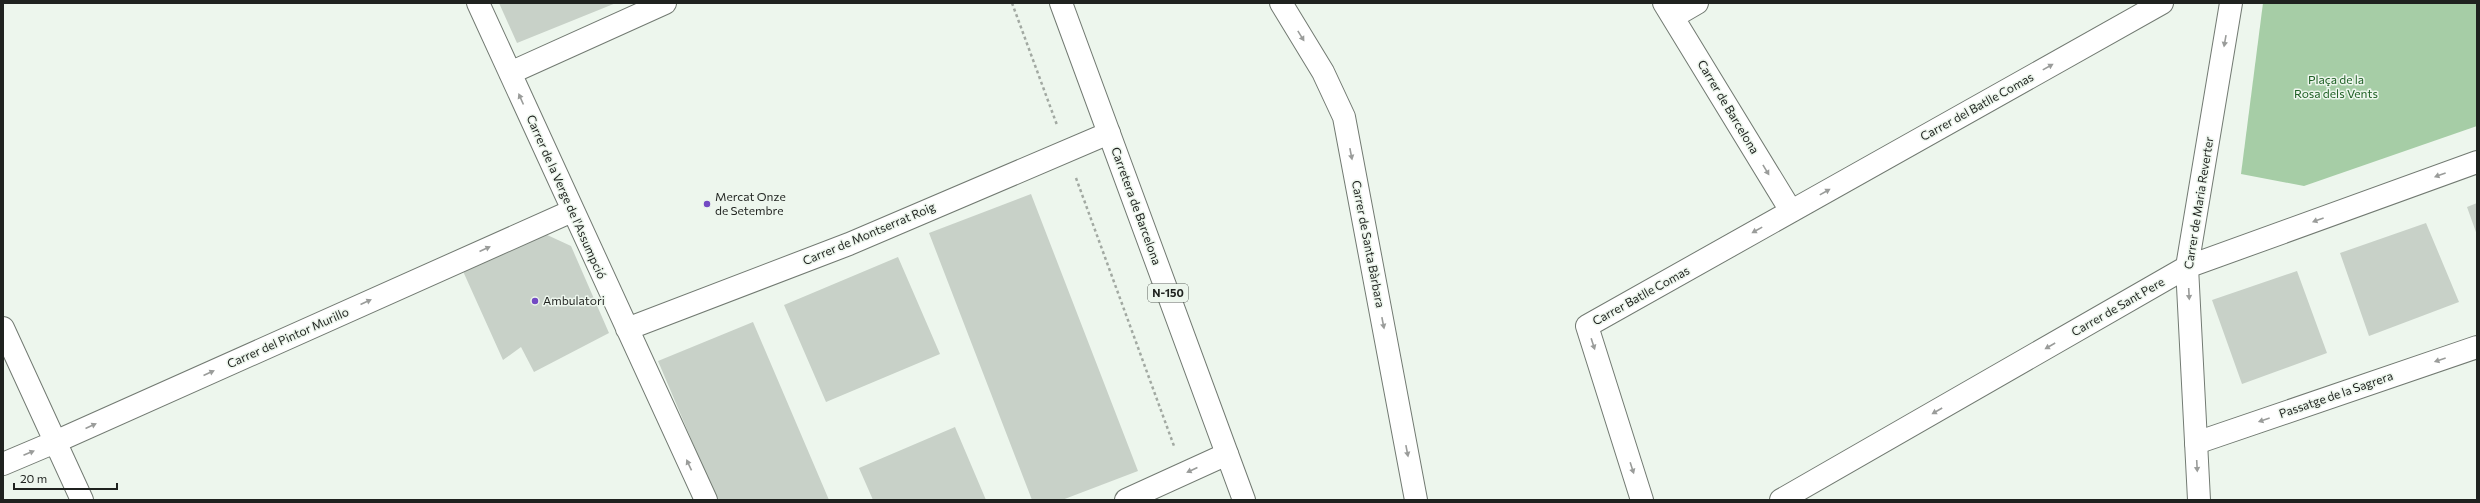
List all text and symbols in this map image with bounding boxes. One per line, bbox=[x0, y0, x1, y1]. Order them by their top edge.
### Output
one-way arrow bbox=[1297, 31, 1305, 41]
one-way arrow bbox=[2222, 35, 2228, 48]
street label: Carrer de Barcelona bbox=[1695, 57, 1762, 156]
one-way arrow bbox=[2042, 63, 2054, 70]
street label: Carrer del Batlle Comas bbox=[1918, 69, 2036, 143]
park label: Plaça de la Rosa dels Vents bbox=[2294, 72, 2378, 100]
one-way arrow bbox=[518, 93, 524, 104]
street label: Carrer de la Verge de l'Assumpció bbox=[524, 112, 610, 281]
street label: Carrer de Maria Reverter bbox=[2181, 135, 2215, 270]
street label: Carretera de Barcelona bbox=[1109, 145, 1165, 266]
one-way arrow bbox=[1349, 148, 1355, 160]
one-way arrow bbox=[1762, 165, 1770, 175]
one-way arrow bbox=[2434, 172, 2446, 178]
street label: Carrer de Santa Bàrbara bbox=[1350, 179, 1388, 309]
place label: Mercat Onze de Setembre bbox=[715, 189, 786, 217]
one-way arrow bbox=[1819, 189, 1831, 196]
marker: Mercat Onze de Setembre bbox=[702, 199, 712, 209]
street label: Carrer de Montserrat Roig bbox=[800, 199, 937, 267]
one-way arrow bbox=[2312, 217, 2324, 223]
one-way arrow bbox=[1751, 227, 1763, 234]
one-way arrow bbox=[479, 246, 491, 253]
street label: Carrer Batlle Comas bbox=[1590, 263, 1691, 328]
street label: Carrer de Sant Pere bbox=[2069, 274, 2166, 338]
road number: N-150 bbox=[1148, 284, 1188, 302]
one-way arrow bbox=[2185, 288, 2192, 300]
place label: Ambulatori bbox=[543, 293, 605, 307]
marker: Ambulatori bbox=[530, 296, 540, 306]
one-way arrow bbox=[361, 299, 373, 305]
street label: Carrer del Pintor Murillo bbox=[225, 304, 351, 370]
one-way arrow bbox=[1380, 317, 1386, 330]
one-way arrow bbox=[1590, 338, 1596, 350]
one-way arrow bbox=[2044, 343, 2056, 350]
one-way arrow bbox=[2434, 357, 2446, 363]
street label: Passatge de la Sagrera bbox=[2277, 368, 2395, 420]
one-way arrow bbox=[204, 370, 215, 376]
one-way arrow bbox=[1931, 407, 1943, 414]
one-way arrow bbox=[2258, 417, 2270, 423]
one-way arrow bbox=[85, 423, 96, 429]
one-way arrow bbox=[1404, 445, 1410, 457]
one-way arrow bbox=[23, 450, 35, 456]
one-way arrow bbox=[686, 459, 692, 470]
one-way arrow bbox=[2194, 460, 2200, 473]
one-way arrow bbox=[1629, 462, 1635, 474]
scale bar bbox=[14, 465, 117, 491]
one-way arrow bbox=[1186, 467, 1198, 473]
text: 20 m bbox=[20, 471, 47, 485]

